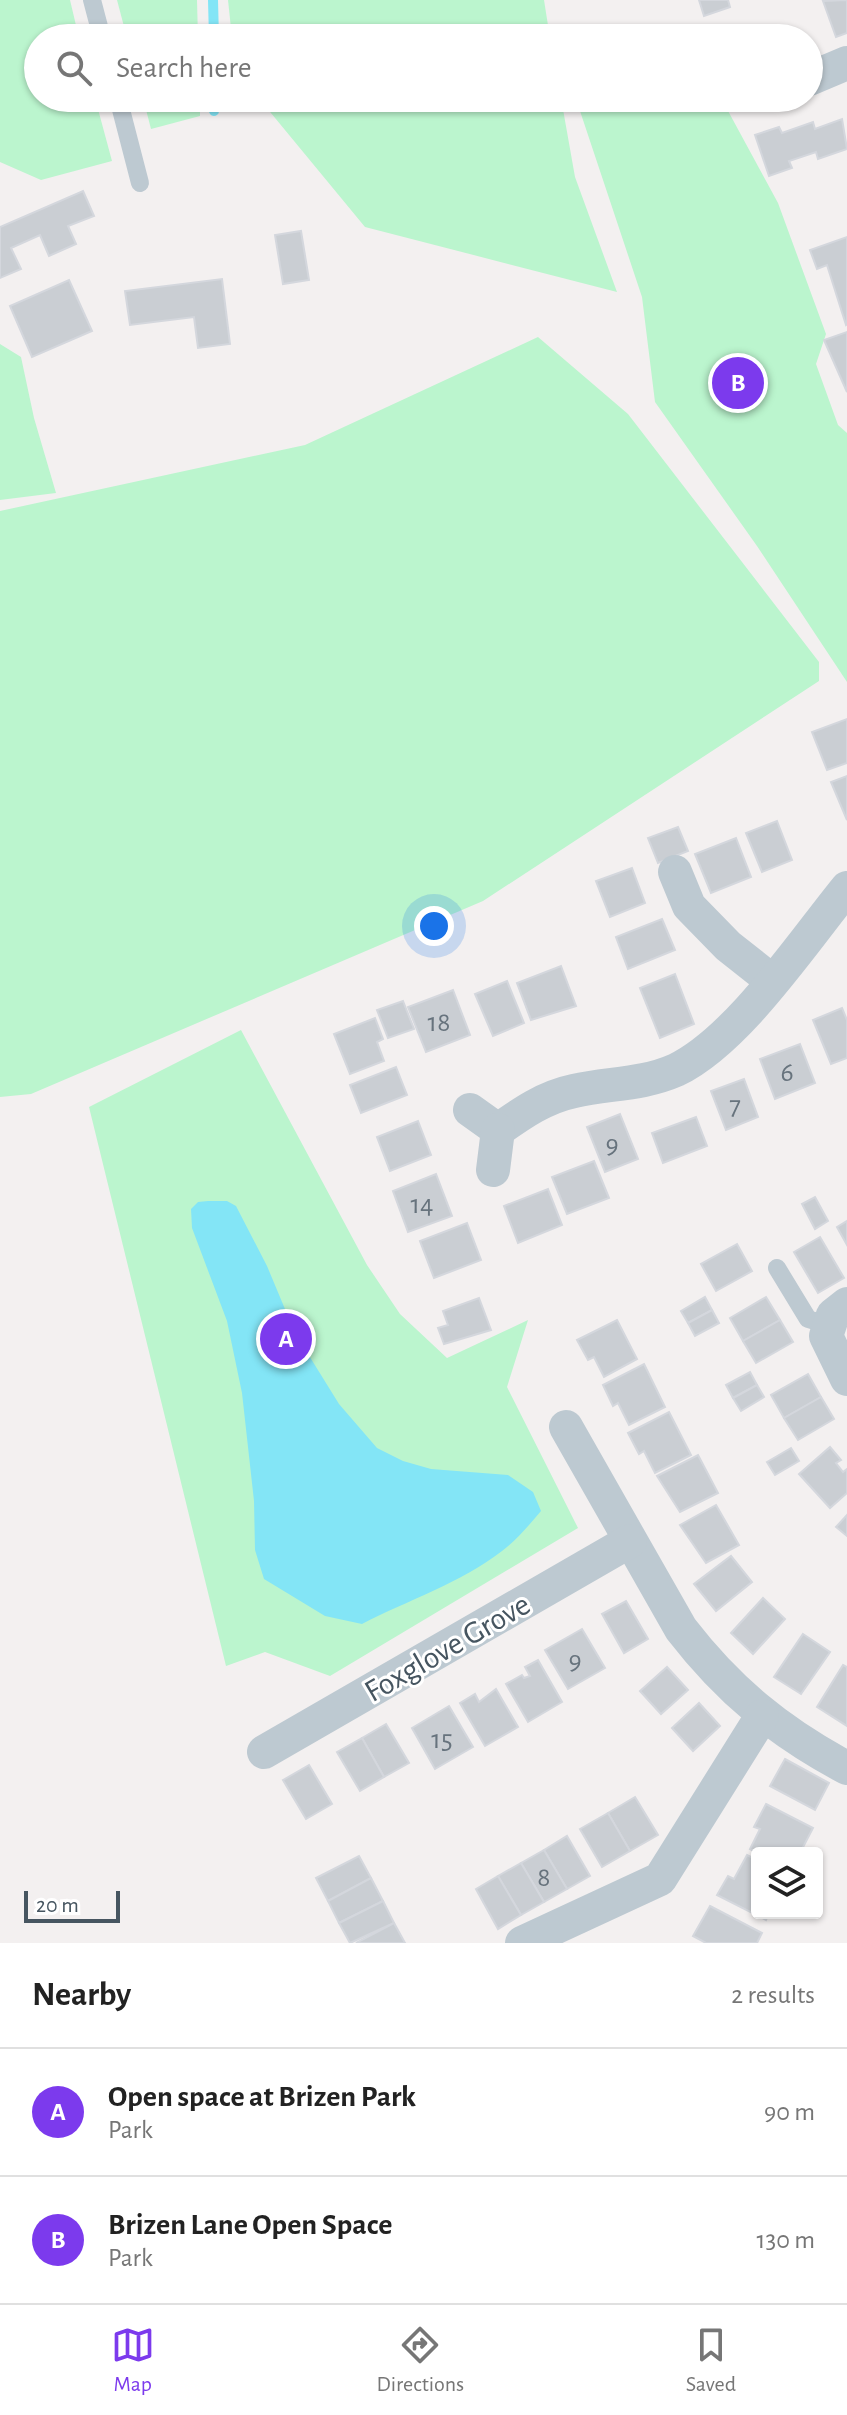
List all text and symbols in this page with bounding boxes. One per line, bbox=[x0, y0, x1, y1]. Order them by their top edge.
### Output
search box bbox=[24, 24, 823, 112]
icon: search bbox=[52, 46, 96, 90]
text: Search here bbox=[116, 53, 252, 83]
pin: B bbox=[712, 353, 764, 413]
your location bbox=[414, 906, 454, 946]
house number: 18 bbox=[428, 1009, 450, 1037]
house number: 6 bbox=[780, 1059, 794, 1087]
house number: 7 bbox=[729, 1092, 741, 1120]
house number: 9 bbox=[605, 1131, 619, 1159]
house number: 14 bbox=[410, 1191, 434, 1219]
pin: A bbox=[260, 1309, 312, 1369]
street label: Foxglove Grove bbox=[359, 1588, 536, 1708]
house number: 9 bbox=[568, 1647, 582, 1675]
house number: 15 bbox=[431, 1726, 453, 1754]
map controls bbox=[751, 1847, 823, 1919]
button: layers bbox=[751, 1847, 823, 1919]
house number: 8 bbox=[537, 1864, 551, 1892]
scale bar bbox=[24, 1887, 120, 1923]
text: 20 m bbox=[36, 1894, 79, 1916]
text: Nearby bbox=[32, 1978, 131, 2012]
text: 2 results bbox=[731, 1982, 815, 2008]
text: Open space at Brizen Park bbox=[108, 2082, 416, 2112]
text: A bbox=[50, 2099, 66, 2125]
text: 90 m bbox=[764, 2099, 815, 2125]
text: Park bbox=[108, 2117, 153, 2143]
text: Brizen Lane Open Space bbox=[108, 2210, 392, 2240]
text: B bbox=[50, 2227, 66, 2253]
text: 130 m bbox=[757, 2227, 815, 2253]
text: Park bbox=[108, 2245, 153, 2271]
tab: Map bbox=[111, 2323, 155, 2397]
tab: Directions bbox=[376, 2323, 464, 2397]
tab: Saved bbox=[686, 2323, 736, 2397]

